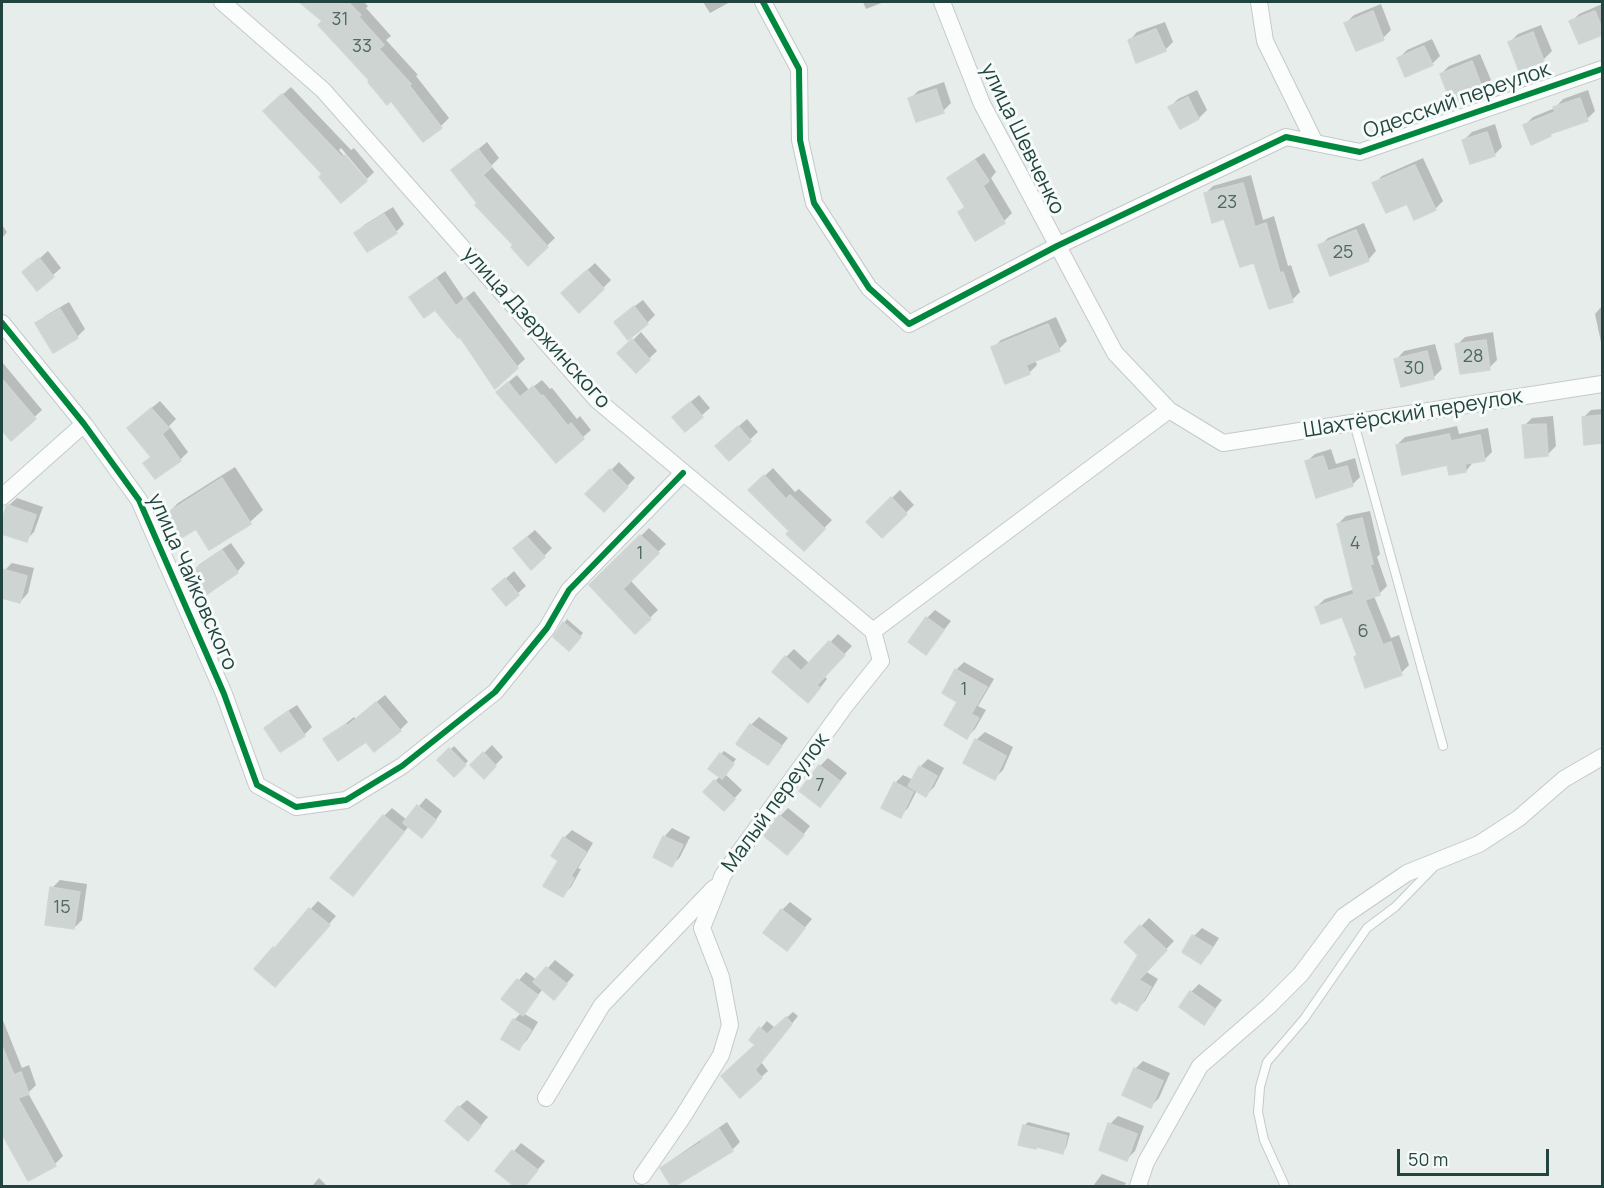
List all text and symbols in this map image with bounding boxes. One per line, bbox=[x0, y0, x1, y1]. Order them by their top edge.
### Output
house number: 31 bbox=[332, 9, 348, 31]
house number: 33 bbox=[352, 36, 372, 58]
street label: Одесский переулок bbox=[1360, 57, 1554, 145]
street label: улица Шевченко bbox=[975, 59, 1069, 219]
house number: 23 bbox=[1217, 192, 1237, 214]
street label: улица Дзержинского bbox=[457, 242, 615, 414]
house number: 25 bbox=[1333, 242, 1353, 264]
house number: 28 bbox=[1463, 346, 1483, 368]
house number: 30 bbox=[1404, 358, 1424, 380]
street label: Шахтёрский переулок bbox=[1302, 384, 1524, 444]
street label: улица Чайковского bbox=[142, 490, 242, 674]
house number: 4 bbox=[1350, 533, 1360, 555]
house number: 1 bbox=[636, 543, 644, 565]
house number: 6 bbox=[1357, 621, 1369, 643]
house number: 1 bbox=[960, 679, 968, 701]
street label: Малый переулок bbox=[717, 728, 835, 878]
house number: 7 bbox=[815, 775, 825, 797]
house number: 15 bbox=[53, 897, 71, 919]
scale bar bbox=[1400, 1137, 1552, 1175]
text: 50 m bbox=[1408, 1147, 1448, 1171]

